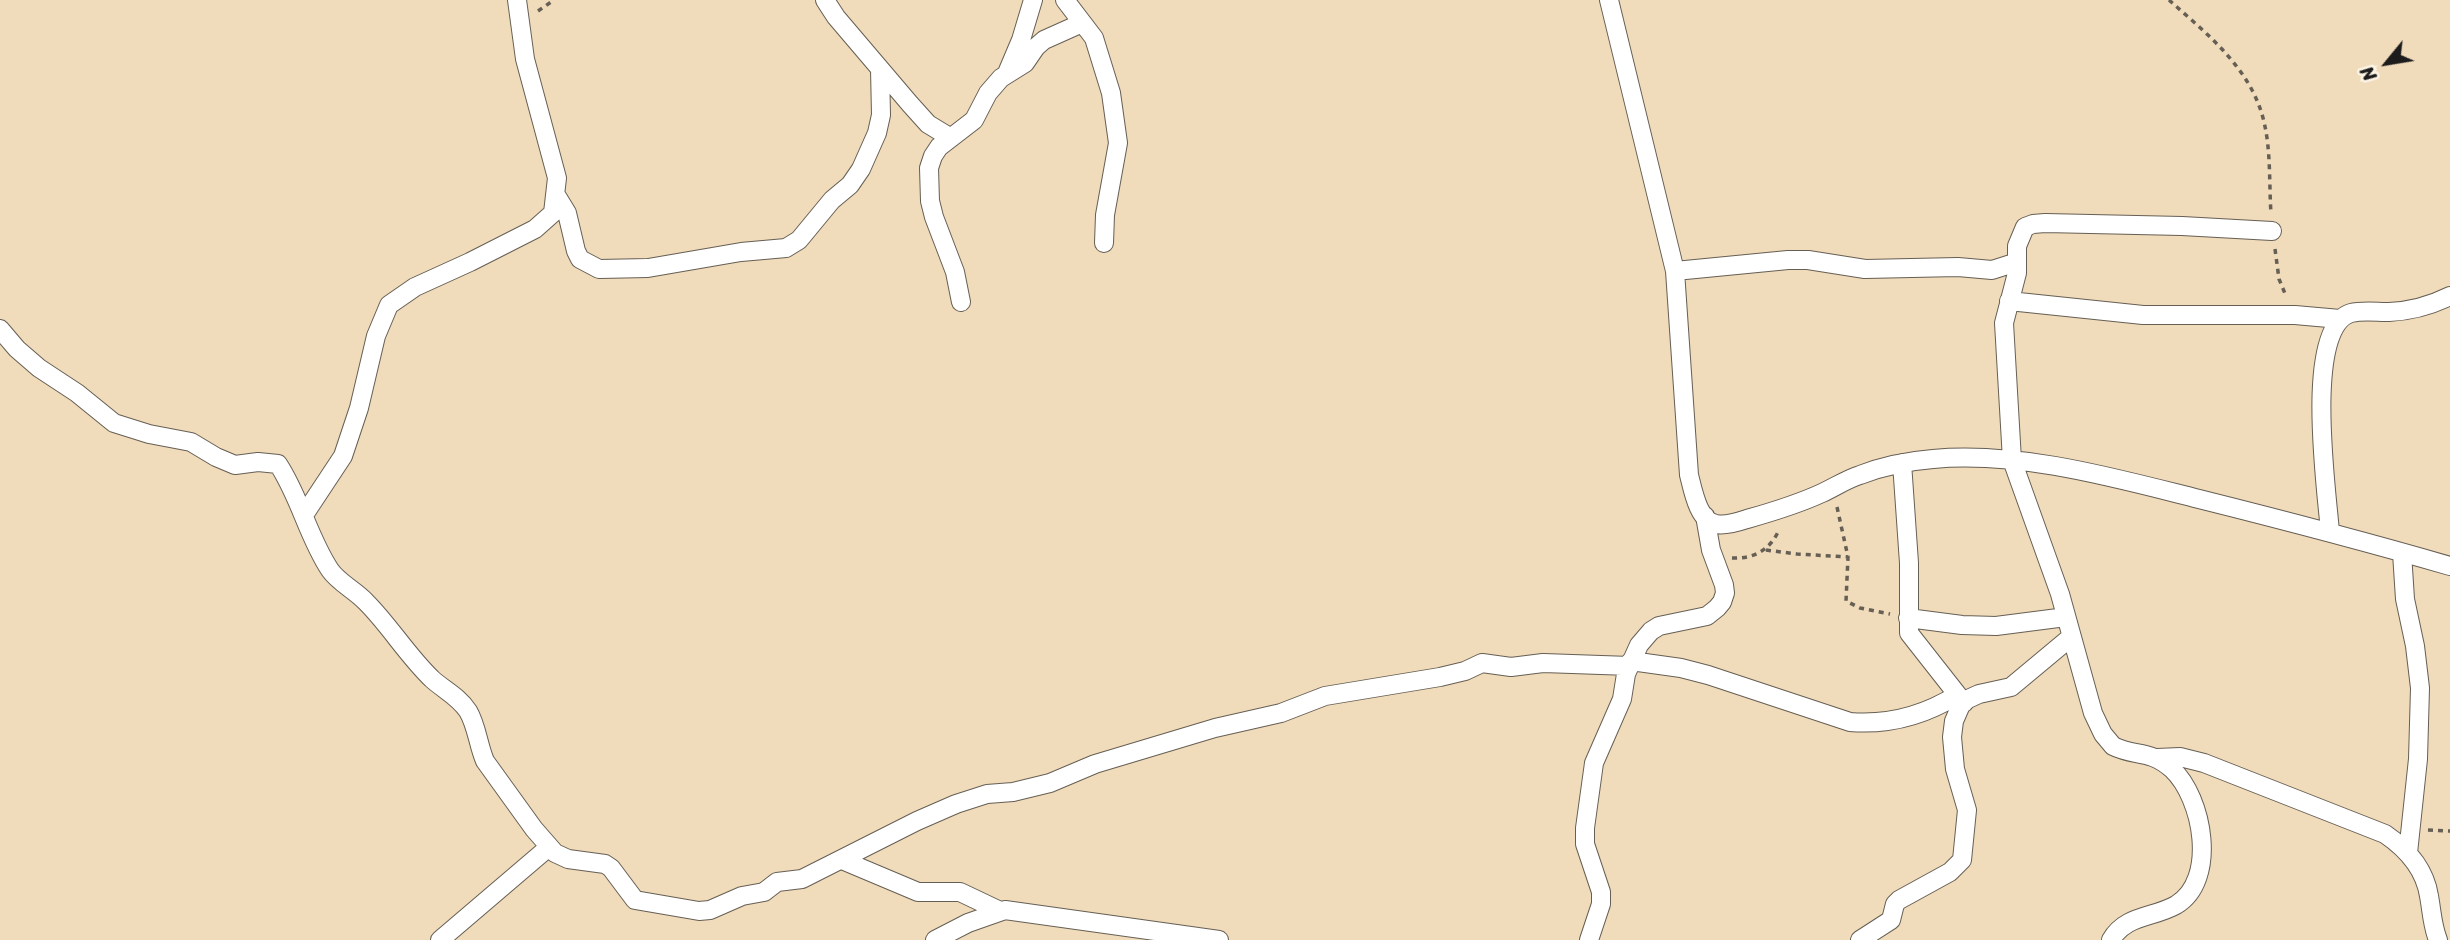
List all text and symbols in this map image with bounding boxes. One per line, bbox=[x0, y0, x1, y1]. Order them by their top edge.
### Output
north arrow bbox=[2352, 28, 2422, 98]
text: N bbox=[2351, 60, 2386, 88]

